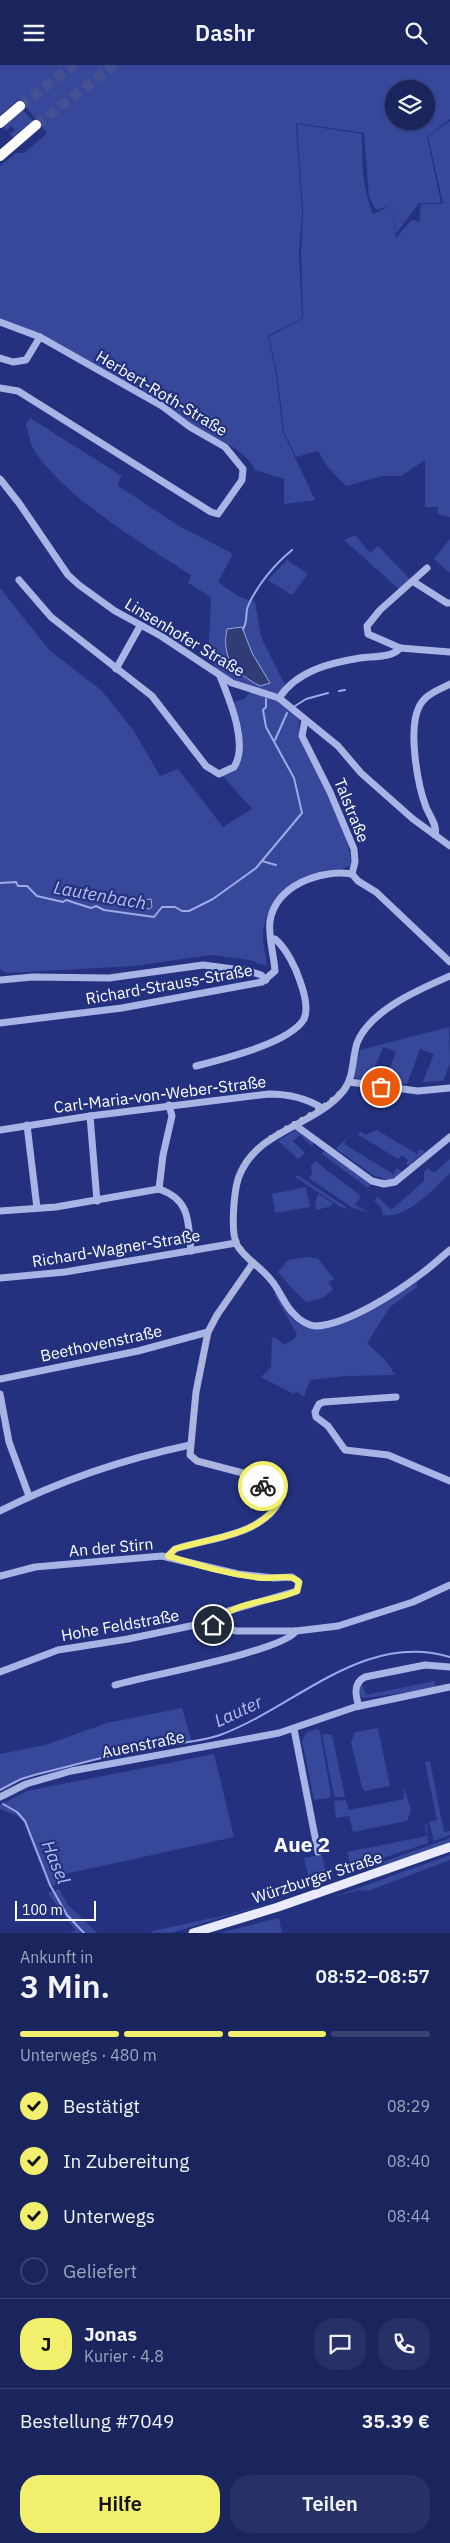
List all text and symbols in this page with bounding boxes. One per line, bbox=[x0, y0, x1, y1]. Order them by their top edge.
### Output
text: Dashr bbox=[195, 18, 255, 47]
icon: menu bbox=[20, 19, 48, 47]
icon: search bbox=[402, 19, 430, 47]
map controls bbox=[385, 80, 435, 130]
button: layers bbox=[385, 80, 435, 130]
street label: Herbert-Roth-Straße bbox=[93, 346, 231, 440]
street label: Linsenhofer Straße bbox=[121, 593, 249, 681]
street label: Talstraße bbox=[330, 775, 374, 845]
water label: Lautenbach bbox=[52, 876, 148, 914]
street label: Richard-Strauss-Straße bbox=[84, 959, 254, 1009]
pin bbox=[360, 1066, 402, 1108]
street label: Carl-Maria-von-Weber-Straße bbox=[53, 1071, 268, 1117]
icon: bag bbox=[367, 1073, 395, 1101]
street label: Richard-Wagner-Straße bbox=[30, 1225, 202, 1271]
street label: Beethovenstraße bbox=[38, 1320, 164, 1366]
courier bbox=[238, 1461, 288, 1511]
icon: bike bbox=[249, 1472, 277, 1500]
street label: An der Stirn bbox=[68, 1533, 154, 1561]
pin bbox=[192, 1604, 234, 1646]
street label: Hohe Feldstraße bbox=[59, 1605, 181, 1645]
icon: home bbox=[199, 1611, 227, 1639]
water label: Lauter bbox=[210, 1690, 266, 1732]
street label: Auenstraße bbox=[100, 1726, 186, 1762]
district label: Aue 2 bbox=[274, 1830, 330, 1858]
water label: Hasel bbox=[37, 1837, 76, 1888]
street label: Würzburger Straße bbox=[249, 1846, 385, 1907]
scale bar bbox=[15, 1898, 96, 1921]
text: 100 m bbox=[22, 1901, 63, 1919]
text: Ankunft in bbox=[20, 1947, 93, 1967]
text: 08:52–08:57 bbox=[316, 1964, 430, 1988]
text: 3 Min. bbox=[20, 1965, 110, 2007]
text: Unterwegs · 480 m bbox=[20, 2045, 157, 2065]
icon: check bbox=[20, 2092, 48, 2120]
text: Bestätigt bbox=[63, 2094, 140, 2118]
text: 08:29 bbox=[387, 2096, 430, 2116]
icon: check bbox=[20, 2147, 48, 2175]
text: In Zubereitung bbox=[63, 2149, 189, 2173]
text: 08:40 bbox=[387, 2151, 430, 2171]
icon: check bbox=[20, 2202, 48, 2230]
text: Unterwegs bbox=[63, 2204, 155, 2228]
text: 08:44 bbox=[387, 2206, 430, 2226]
text: Geliefert bbox=[63, 2259, 137, 2283]
button: chat bbox=[314, 2318, 366, 2370]
button: phone bbox=[378, 2318, 430, 2370]
text: Jonas bbox=[84, 2322, 137, 2346]
text: J bbox=[41, 2332, 51, 2356]
text: Kurier · 4.8 bbox=[84, 2346, 164, 2366]
text: Bestellung #7049 bbox=[20, 2409, 174, 2433]
text: 35.39 € bbox=[362, 2409, 430, 2433]
button: Hilfe bbox=[20, 2475, 220, 2533]
button: Teilen bbox=[230, 2475, 430, 2533]

